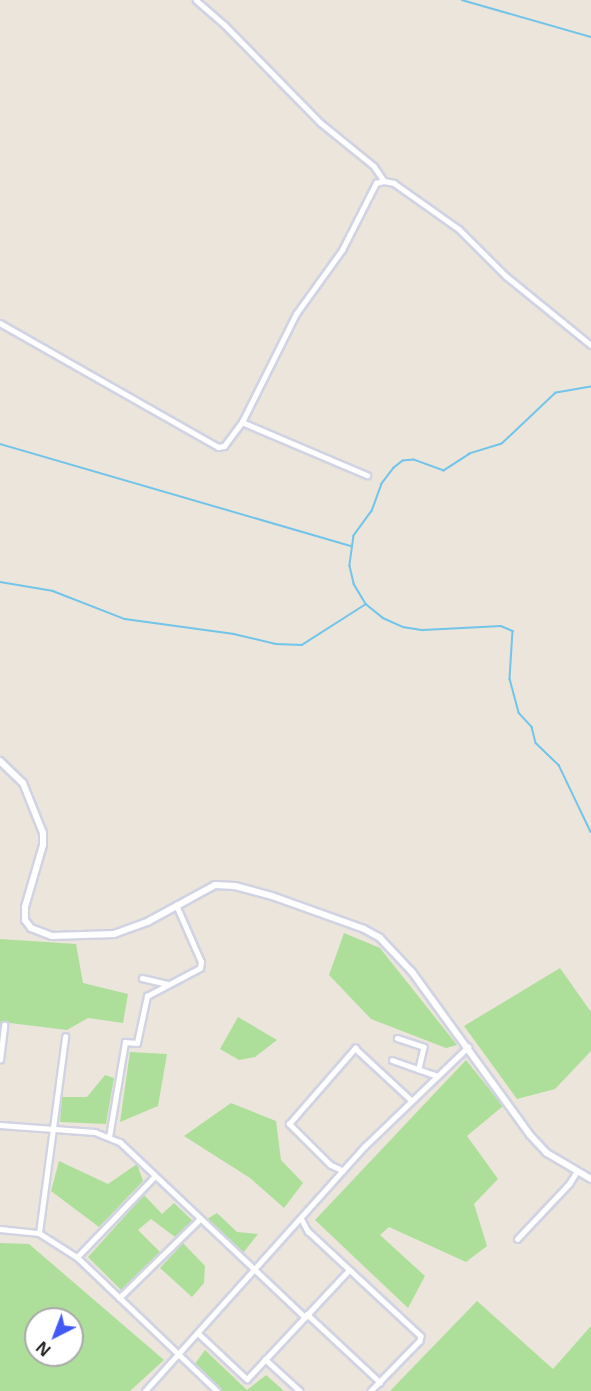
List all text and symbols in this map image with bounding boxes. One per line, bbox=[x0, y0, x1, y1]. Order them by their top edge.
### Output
north arrow bbox=[24, 1307, 84, 1367]
text: N bbox=[31, 1336, 55, 1361]

